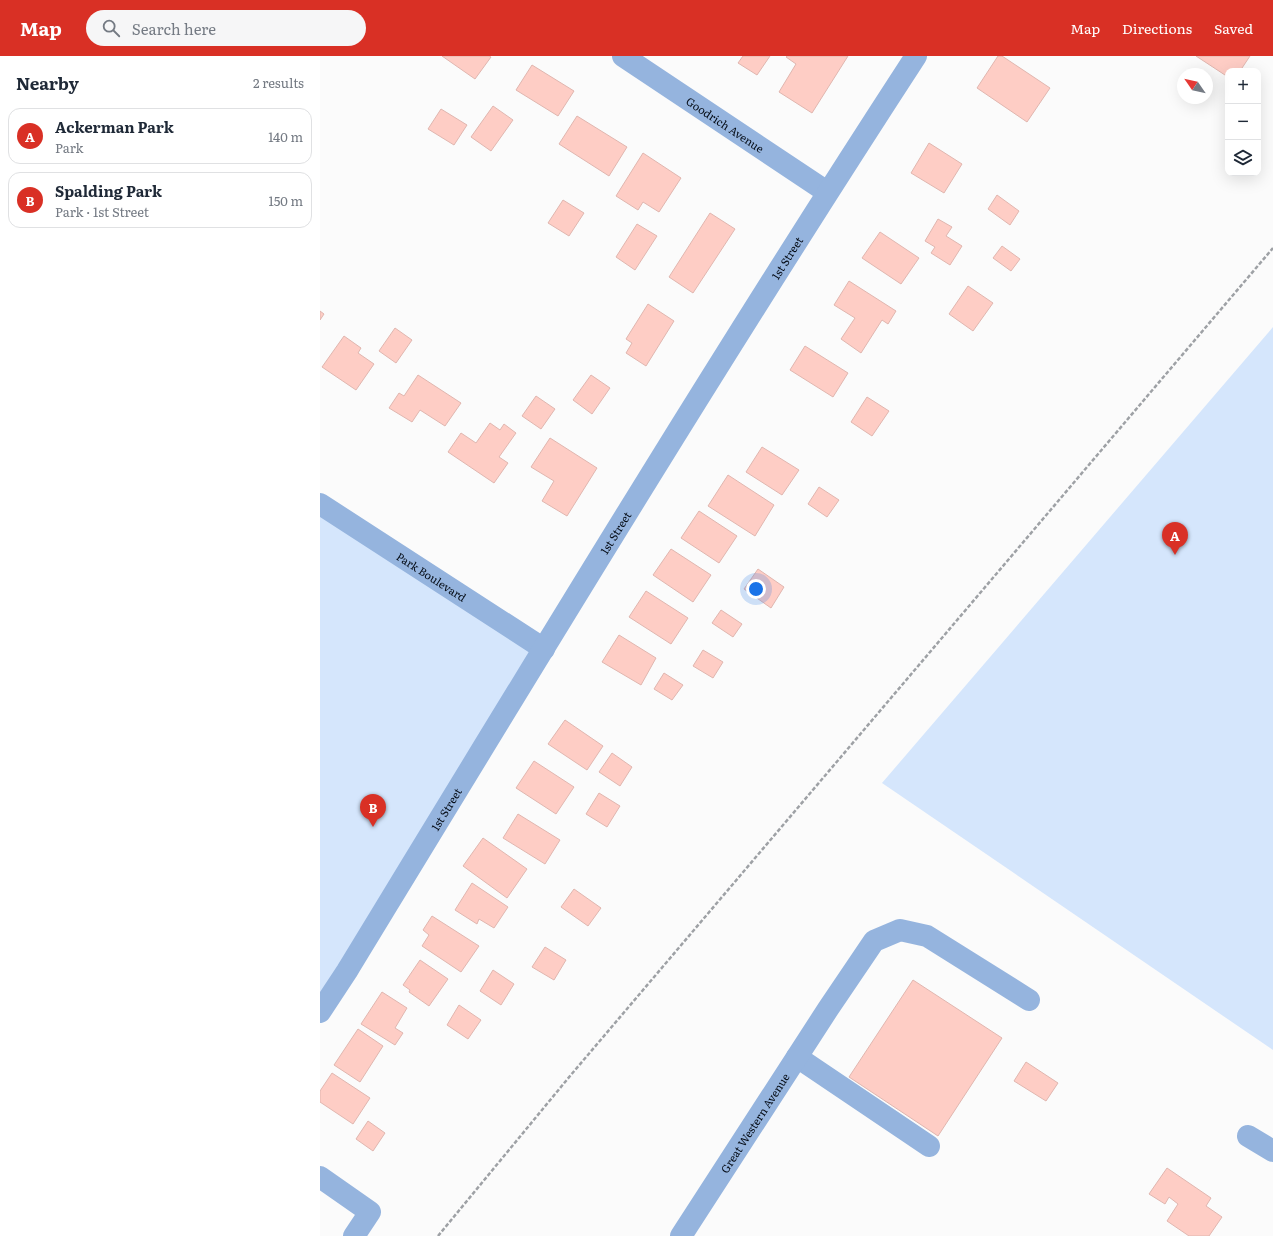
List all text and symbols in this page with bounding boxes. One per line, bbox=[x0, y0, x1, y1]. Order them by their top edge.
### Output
search box bbox=[86, 10, 366, 46]
text: Map bbox=[20, 14, 62, 42]
icon: search bbox=[100, 17, 122, 39]
text: Search here bbox=[132, 17, 216, 40]
text: Map bbox=[1070, 18, 1100, 38]
text: Directions bbox=[1122, 18, 1192, 38]
text: Saved bbox=[1214, 18, 1253, 38]
north arrow bbox=[1177, 68, 1213, 104]
map controls bbox=[1225, 68, 1261, 176]
button: + bbox=[1225, 68, 1261, 104]
text: Nearby bbox=[16, 70, 79, 95]
text: 2 results bbox=[253, 73, 304, 92]
street label: Goodrich Avenue bbox=[683, 93, 768, 156]
button: − bbox=[1225, 104, 1261, 140]
text: Ackerman Park bbox=[55, 115, 174, 138]
text: A bbox=[25, 127, 35, 146]
text: 140 m bbox=[268, 127, 303, 146]
text: Park bbox=[55, 138, 84, 157]
button: layers bbox=[1225, 140, 1261, 176]
text: Spalding Park bbox=[55, 179, 162, 202]
text: B bbox=[26, 191, 34, 210]
text: 150 m bbox=[268, 191, 303, 210]
text: Park · 1st Street bbox=[55, 202, 149, 221]
street label: 1st Street bbox=[767, 233, 806, 282]
street label: 1st Street bbox=[596, 508, 635, 557]
pin: A bbox=[1162, 522, 1188, 555]
street label: Park Boulevard bbox=[394, 548, 470, 605]
your location bbox=[746, 579, 766, 599]
street label: 1st Street bbox=[427, 784, 465, 833]
pin: B bbox=[360, 794, 386, 827]
street label: Great Western Avenue bbox=[716, 1069, 793, 1176]

